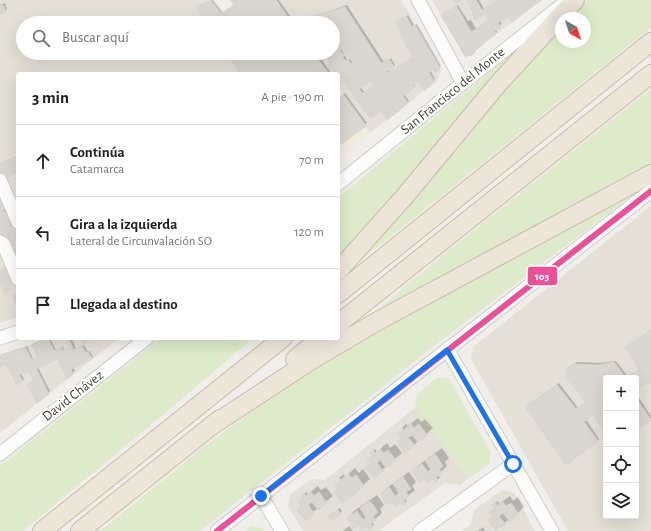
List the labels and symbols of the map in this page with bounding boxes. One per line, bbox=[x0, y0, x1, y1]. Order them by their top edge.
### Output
north arrow bbox=[555, 12, 591, 48]
street label: San Francisco del Monte bbox=[398, 45, 508, 137]
line badge: 103 bbox=[527, 266, 558, 286]
text: 103 bbox=[535, 271, 549, 282]
street label: David Chávez bbox=[40, 368, 106, 424]
route start bbox=[504, 455, 522, 473]
route end bbox=[252, 487, 270, 505]

